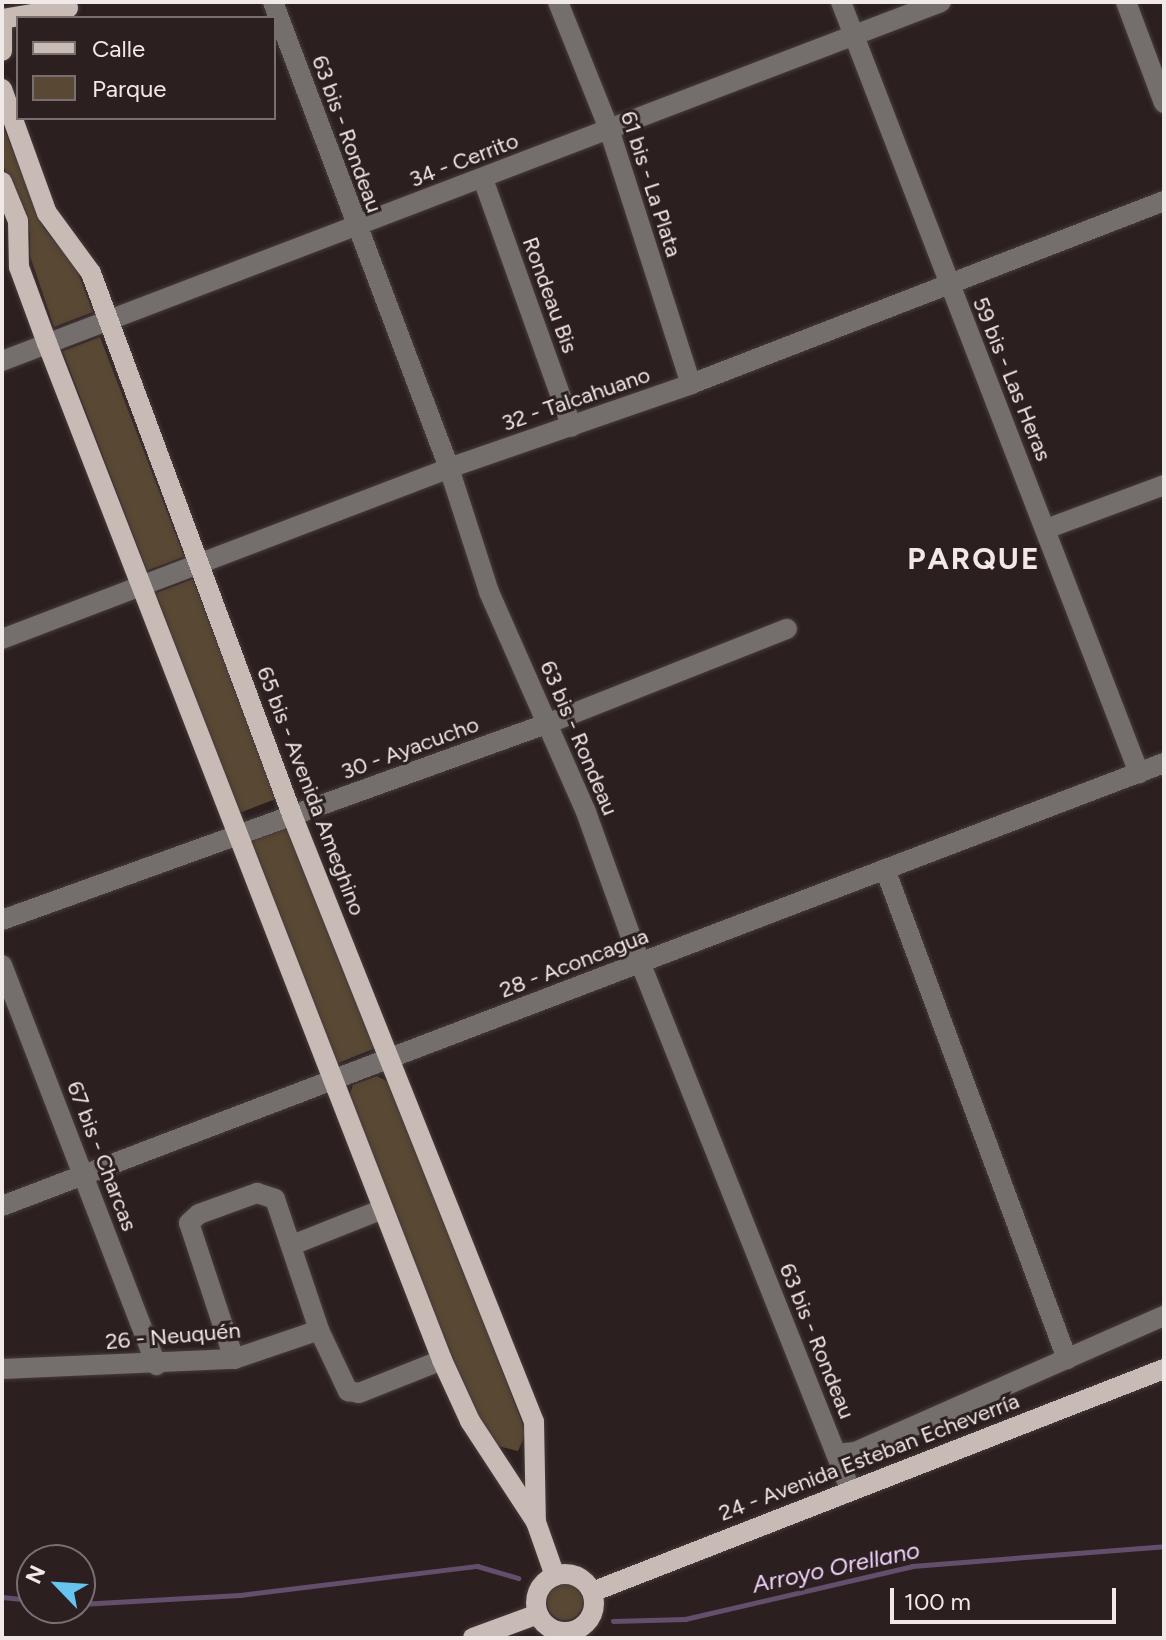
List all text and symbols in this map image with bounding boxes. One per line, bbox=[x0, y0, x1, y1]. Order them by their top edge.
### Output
legend bbox=[16, 16, 276, 120]
text: Calle bbox=[92, 34, 145, 63]
street label: 63 bis - Rondeau bbox=[306, 52, 388, 216]
text: Parque bbox=[92, 74, 166, 103]
street label: 61 bis - La Plata bbox=[615, 108, 687, 260]
street label: 34 - Cerrito bbox=[406, 127, 522, 193]
street label: Rondeau Bis bbox=[517, 233, 583, 357]
street label: 59 bis - Las Heras bbox=[967, 293, 1057, 465]
street label: 32 - Talcahuano bbox=[498, 361, 654, 437]
district label: PARQUE bbox=[907, 541, 1041, 577]
street label: 63 bis - Rondeau bbox=[535, 657, 623, 819]
street label: 65 bis - Avenida Ameghino bbox=[251, 663, 371, 919]
street label: 30 - Ayacucho bbox=[338, 711, 482, 785]
street label: 28 - Aconcagua bbox=[496, 923, 652, 1003]
street label: 67 bis - Charcas bbox=[61, 1077, 143, 1235]
street label: 63 bis - Rondeau bbox=[774, 1259, 860, 1423]
street label: 26 - Neuquén bbox=[104, 1317, 242, 1355]
street label: 24 - Avenida Esteban Echeverría bbox=[715, 1387, 1023, 1527]
water label: Arroyo Orellano bbox=[750, 1535, 922, 1599]
north arrow bbox=[16, 1544, 96, 1624]
text: N bbox=[20, 1561, 51, 1588]
scale bar bbox=[894, 1572, 1120, 1622]
text: 100 m bbox=[904, 1587, 971, 1616]

